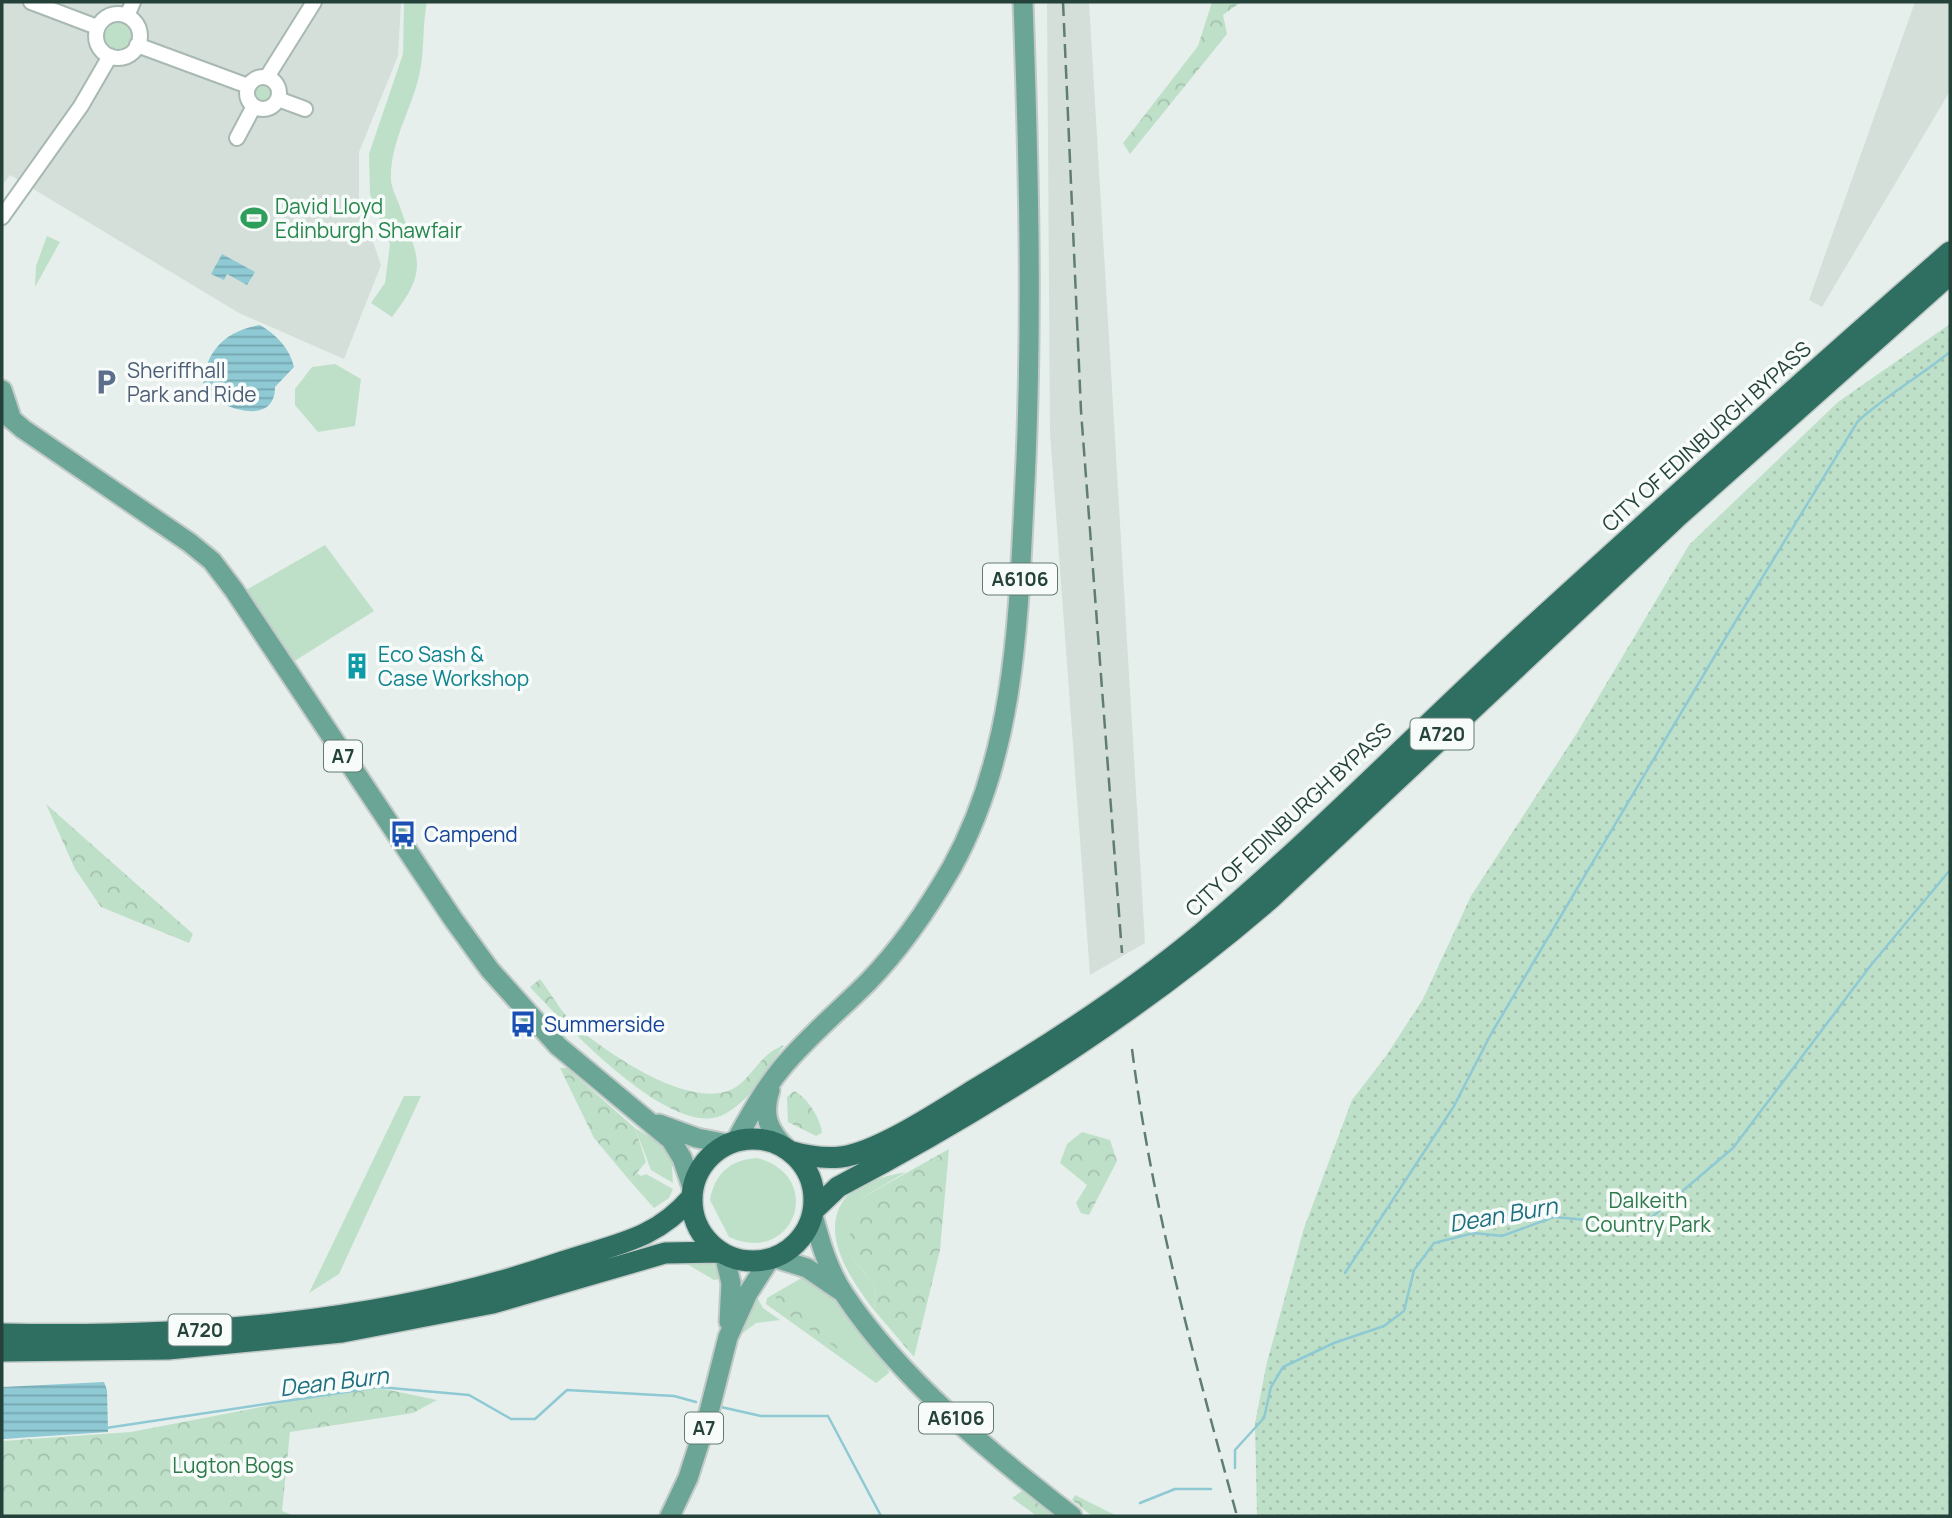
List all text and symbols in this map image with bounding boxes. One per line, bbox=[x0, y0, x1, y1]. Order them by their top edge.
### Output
place label: David Lloyd Edinburgh Shawfair bbox=[275, 192, 462, 244]
sports icon: David Lloyd Edinburgh Shawfair bbox=[239, 203, 269, 233]
street label: CITY OF EDINBURGH BYPASS bbox=[1595, 334, 1817, 538]
place label: Sheriffhall Park and Ride bbox=[127, 356, 257, 408]
parking icon: Sheriffhall Park and Ride bbox=[91, 367, 121, 397]
road number: A6106 bbox=[983, 564, 1057, 594]
place label: Eco Sash & Case Workshop bbox=[378, 640, 529, 692]
building icon: Eco Sash & Case Workshop bbox=[342, 651, 372, 681]
street label: CITY OF EDINBURGH BYPASS bbox=[1179, 716, 1397, 922]
road number: A720 bbox=[1410, 719, 1474, 750]
road number: A7 bbox=[324, 740, 362, 772]
bus stop icon: Campend bbox=[388, 819, 418, 849]
place label: Campend bbox=[424, 820, 518, 848]
bus stop icon: Summerside bbox=[508, 1009, 538, 1039]
place label: Summerside bbox=[544, 1010, 665, 1038]
park label: Dalkeith Country Park bbox=[1585, 1186, 1711, 1238]
water label: Dean Burn bbox=[1446, 1189, 1561, 1239]
road number: A720 bbox=[168, 1314, 232, 1346]
water label: Dean Burn bbox=[278, 1358, 392, 1404]
road number: A6106 bbox=[919, 1402, 993, 1434]
road number: A7 bbox=[685, 1412, 723, 1444]
park label: Lugton Bogs bbox=[172, 1451, 294, 1479]

